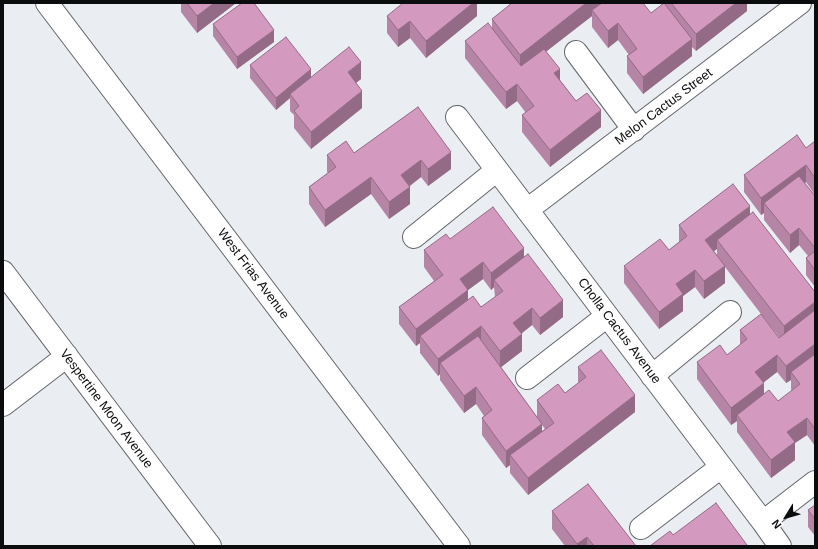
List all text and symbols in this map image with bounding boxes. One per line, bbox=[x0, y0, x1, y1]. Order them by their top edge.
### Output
street label: Melon Cactus Street bbox=[612, 65, 716, 149]
street label: West Frias Avenue bbox=[214, 226, 292, 322]
street label: Cholla Cactus Avenue bbox=[574, 275, 664, 387]
street label: Vespertine Moon Avenue bbox=[56, 346, 156, 472]
north arrow bbox=[766, 497, 806, 537]
text: N bbox=[769, 517, 784, 531]

